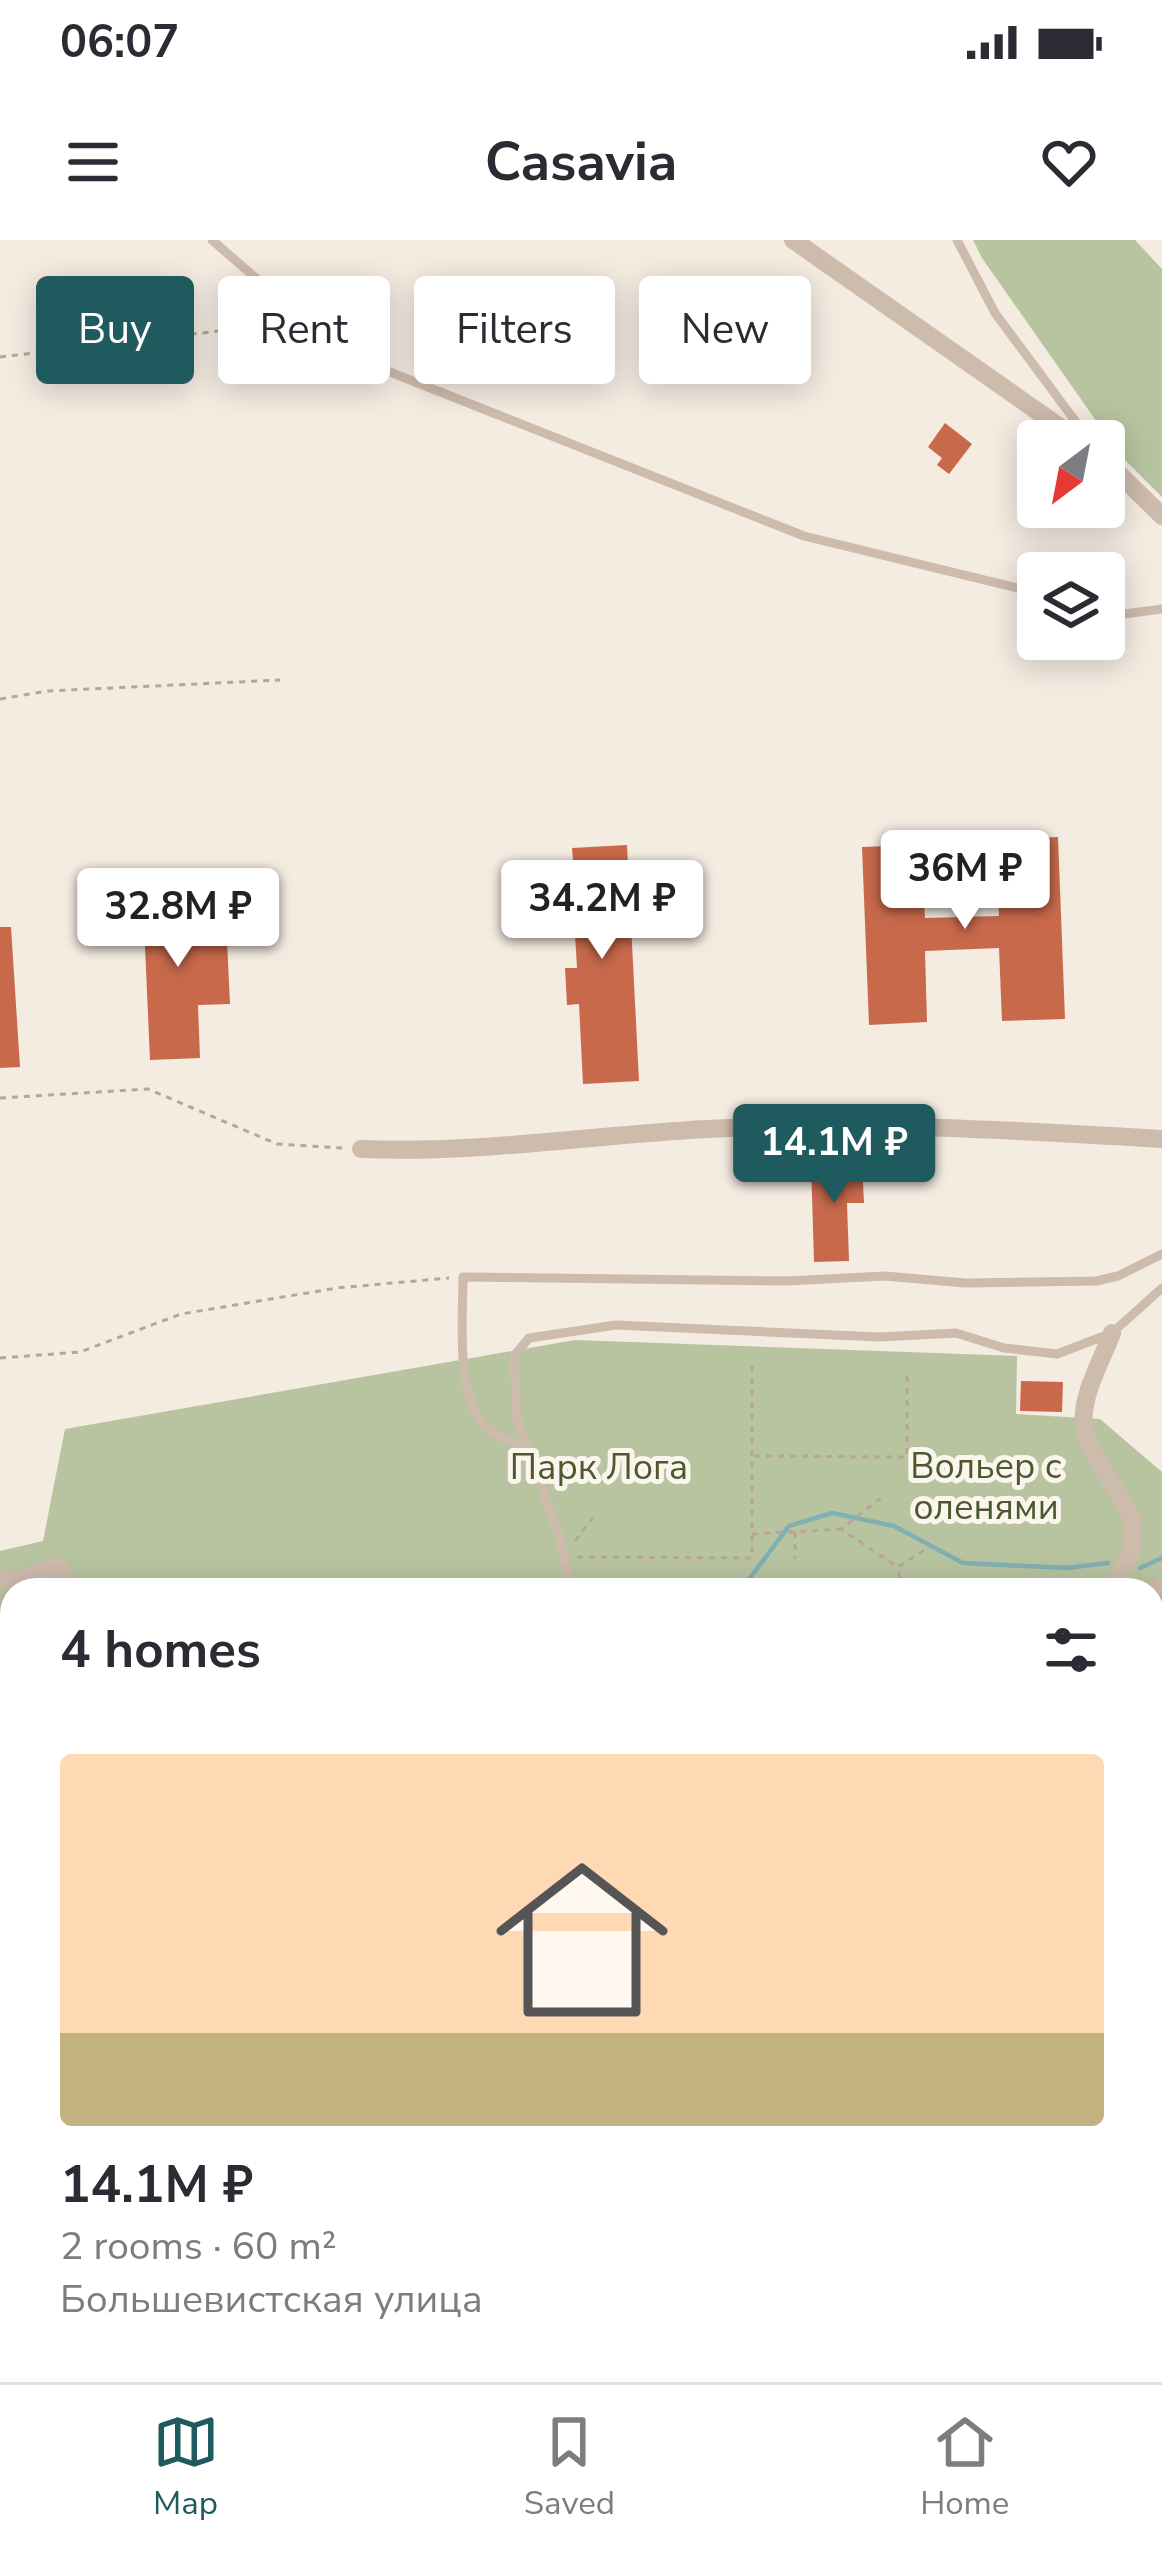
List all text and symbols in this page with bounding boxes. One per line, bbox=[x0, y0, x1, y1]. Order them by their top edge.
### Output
text: 06:07 bbox=[60, 12, 179, 73]
text: Casavia bbox=[485, 125, 677, 199]
icon: menu bbox=[60, 129, 126, 195]
icon: heart bbox=[1036, 129, 1102, 195]
chip: Buy bbox=[36, 276, 194, 384]
chip: Rent bbox=[218, 276, 390, 384]
chip: Filters bbox=[414, 276, 615, 384]
chip: New bbox=[639, 276, 811, 384]
north arrow bbox=[1017, 420, 1125, 528]
map controls bbox=[1017, 420, 1125, 660]
button: layers bbox=[1017, 552, 1125, 660]
pin: 36M ₽ bbox=[881, 830, 1049, 932]
text: 36M ₽ bbox=[908, 842, 1022, 895]
pin: 34.2M ₽ bbox=[491, 860, 713, 962]
pin: 32.8M ₽ bbox=[67, 868, 289, 970]
text: 34.2M ₽ bbox=[528, 872, 676, 925]
text: 32.8M ₽ bbox=[104, 880, 252, 933]
pin: 14.1M ₽ bbox=[723, 1104, 945, 1206]
text: 14.1M ₽ bbox=[760, 1116, 908, 1169]
park label: Вольер с оленями bbox=[910, 1442, 1062, 1532]
park label: Парк Лога bbox=[510, 1443, 688, 1492]
text: 4 homes bbox=[60, 1615, 261, 1685]
icon: filters bbox=[1038, 1617, 1104, 1683]
icon: home bbox=[474, 1832, 690, 2048]
text: 14.1M ₽ bbox=[60, 2150, 253, 2220]
text: 2 rooms · 60 m² bbox=[60, 2220, 337, 2273]
text: Большевистская улица bbox=[60, 2273, 483, 2326]
tab: Map bbox=[153, 2409, 219, 2526]
tab: Saved bbox=[524, 2409, 615, 2526]
tab: Home bbox=[920, 2409, 1009, 2526]

